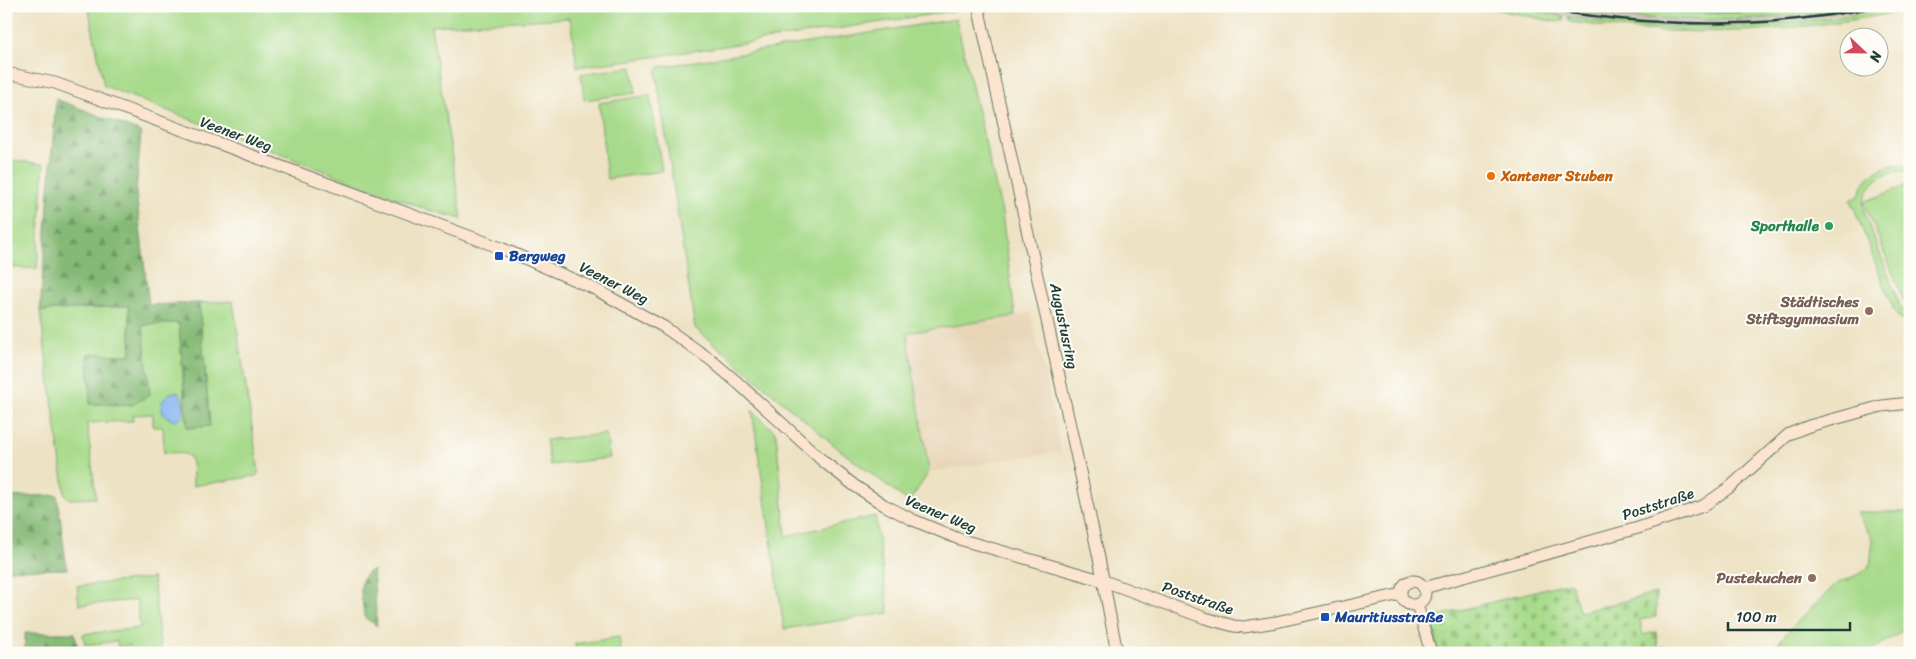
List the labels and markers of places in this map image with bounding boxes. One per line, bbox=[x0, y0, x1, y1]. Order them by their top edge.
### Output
place label: Xantener Stuben bbox=[1500, 163, 1614, 189]
marker: Xantener Stuben bbox=[1485, 170, 1497, 182]
place label: Sporthalle bbox=[1750, 213, 1820, 239]
marker: Sporthalle bbox=[1823, 220, 1835, 232]
place label: Bergweg bbox=[509, 243, 566, 269]
marker: Bergweg bbox=[493, 250, 505, 262]
place label: Städtisches Stiftsgymnasium bbox=[1745, 289, 1860, 332]
marker: Städtisches Stiftsgymnasium bbox=[1863, 305, 1875, 317]
place label: Pustekuchen bbox=[1716, 565, 1803, 591]
marker: Pustekuchen bbox=[1806, 572, 1818, 584]
place label: Mauritiusstraße bbox=[1334, 604, 1443, 630]
marker: Mauritiusstraße bbox=[1319, 611, 1331, 623]

